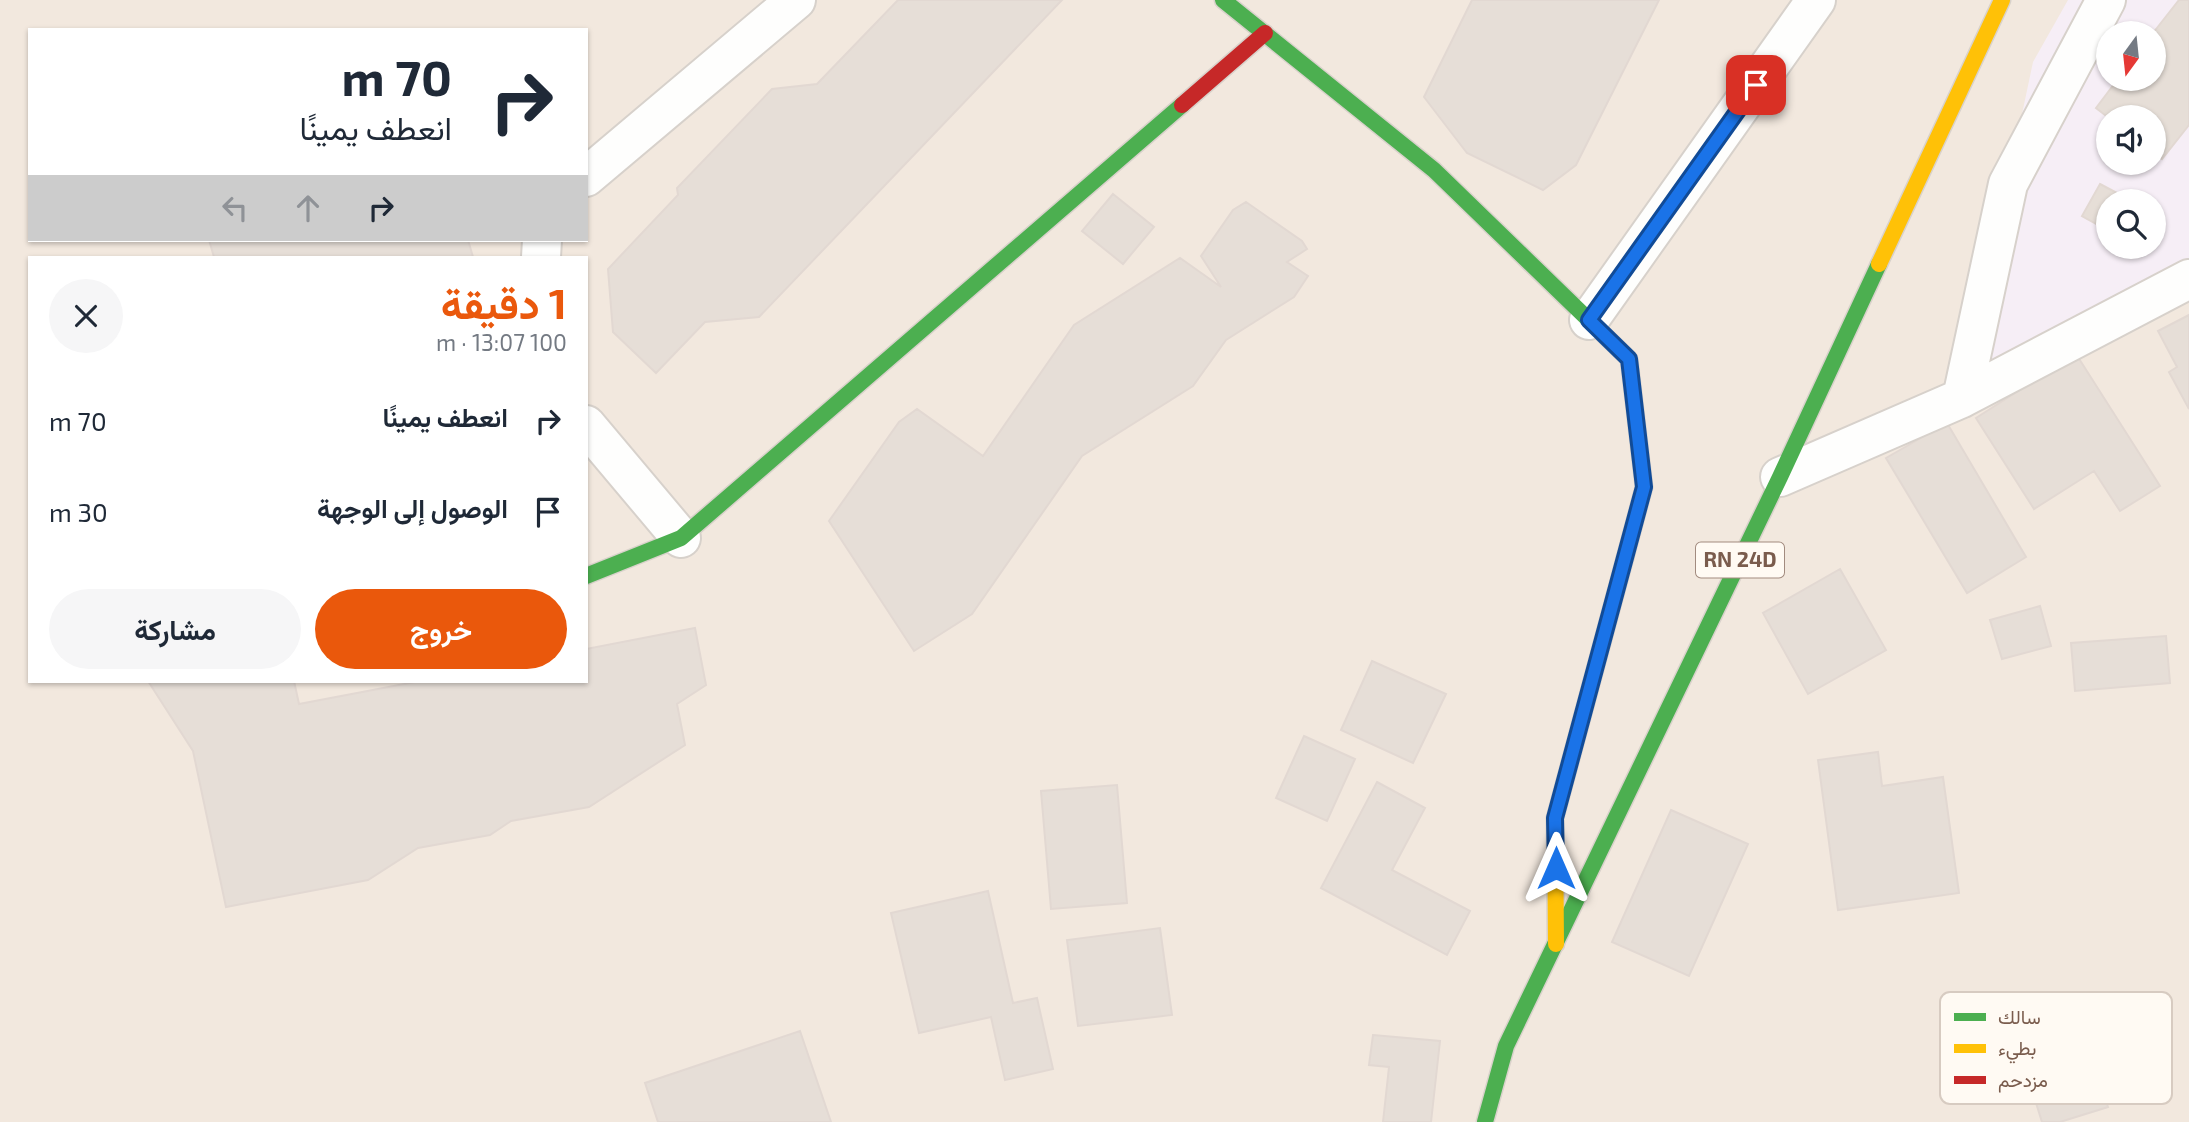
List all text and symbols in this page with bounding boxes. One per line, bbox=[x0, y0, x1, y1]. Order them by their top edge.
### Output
north arrow bbox=[2096, 21, 2166, 91]
map controls bbox=[2096, 21, 2166, 259]
text: 70 m bbox=[341, 47, 452, 106]
pin bbox=[1726, 55, 1786, 115]
icon: right bbox=[476, 56, 567, 147]
icon: arrive bbox=[1737, 66, 1775, 104]
button: sound bbox=[2096, 105, 2166, 175]
text: انعطف يمينًا bbox=[300, 108, 452, 146]
icon: left bbox=[216, 189, 254, 227]
icon: ahead bbox=[289, 189, 327, 227]
icon: right bbox=[362, 189, 400, 227]
button: search bbox=[2096, 189, 2166, 259]
text: 1 دقيقة bbox=[441, 277, 567, 327]
button: close bbox=[49, 279, 123, 353]
text: 100 m · 13:07 bbox=[436, 328, 567, 356]
text: انعطف يمينًا bbox=[383, 401, 508, 432]
icon: right bbox=[529, 402, 567, 440]
text: 70 m bbox=[49, 405, 107, 436]
text: الوصول إلى الوجهة bbox=[317, 492, 508, 523]
icon: arrive bbox=[529, 493, 567, 531]
text: 30 m bbox=[49, 496, 108, 527]
road number: RN 24D bbox=[1696, 542, 1784, 578]
button: مشاركة bbox=[49, 589, 301, 669]
button: خروج bbox=[315, 589, 567, 669]
position arrow bbox=[1519, 831, 1593, 905]
legend bbox=[1940, 992, 2172, 1104]
text: سالك bbox=[1998, 1005, 2041, 1028]
text: بطيء bbox=[1998, 1036, 2036, 1064]
text: مزدحم bbox=[1998, 1068, 2048, 1093]

